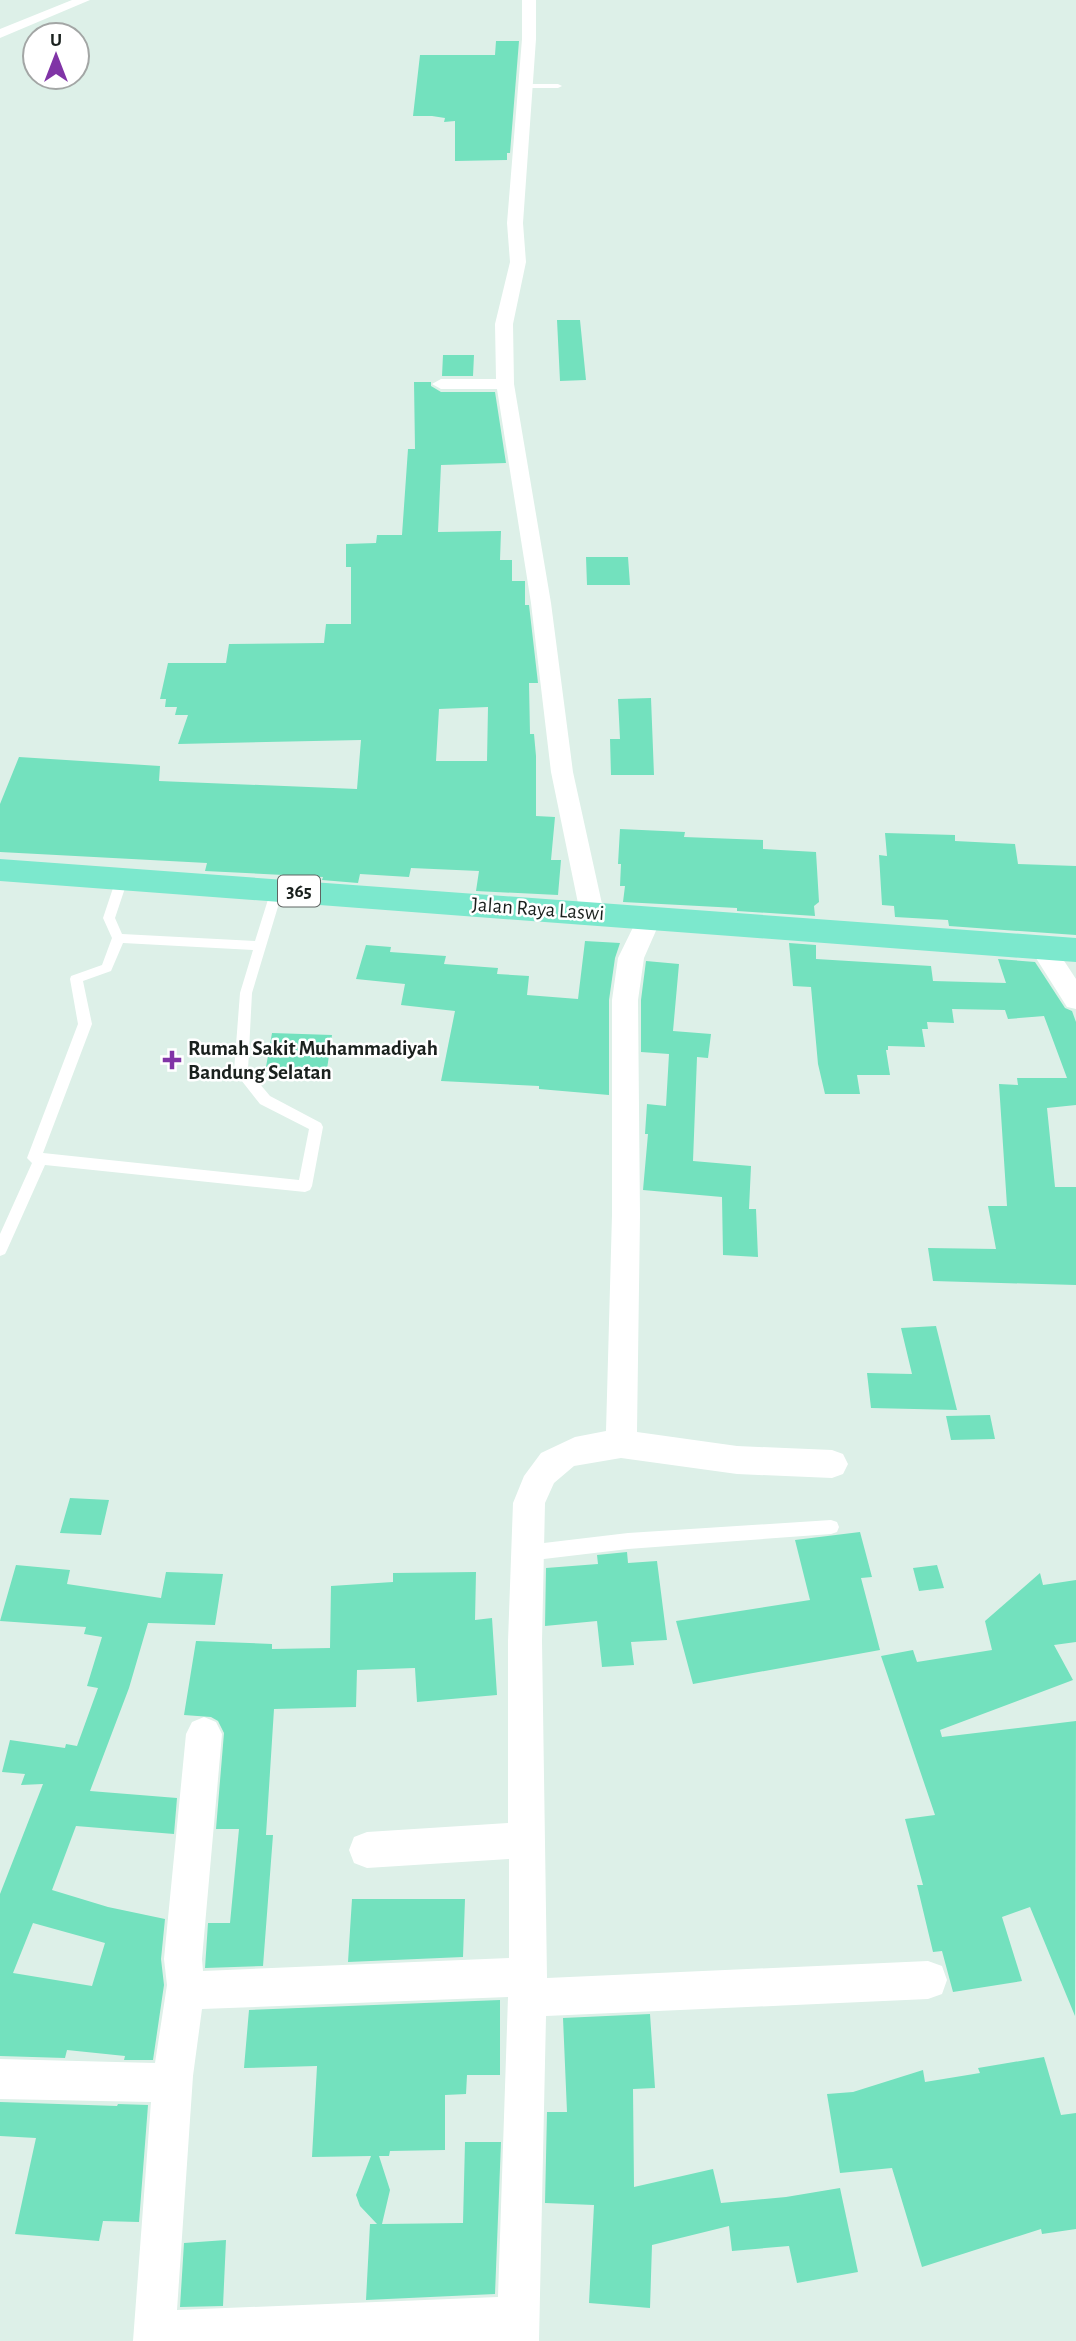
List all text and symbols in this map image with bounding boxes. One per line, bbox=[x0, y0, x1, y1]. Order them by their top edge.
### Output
north arrow bbox=[21, 21, 91, 91]
text: U bbox=[50, 31, 62, 50]
road number: 365 bbox=[278, 876, 320, 906]
street label: Jalan Raya Laswi bbox=[471, 894, 605, 924]
place label: Rumah Sakit Muhammadiyah Bandung Selatan bbox=[188, 1038, 438, 1083]
marker: Rumah Sakit Muhammadiyah Bandung Selatan bbox=[162, 1050, 182, 1070]

